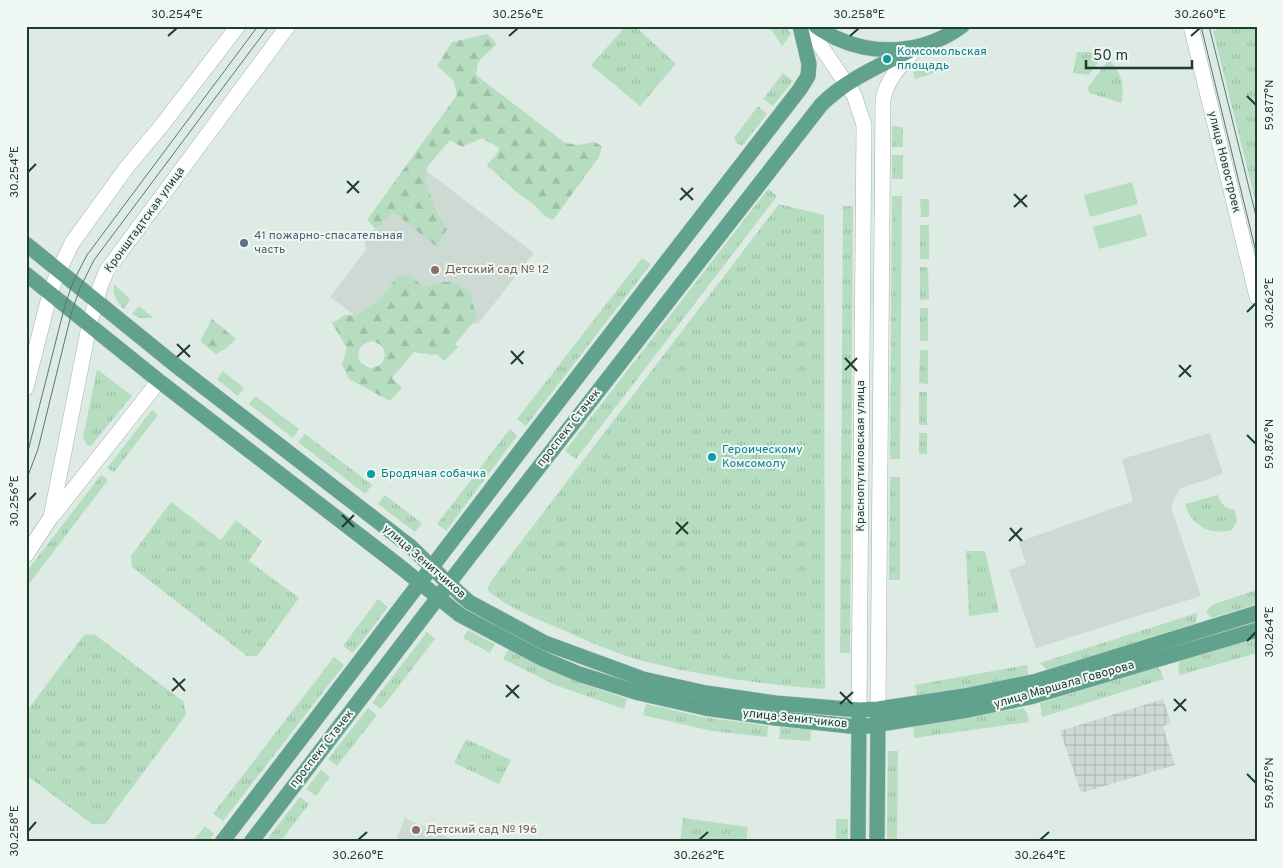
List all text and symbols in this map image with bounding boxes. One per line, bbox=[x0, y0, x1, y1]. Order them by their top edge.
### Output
text: 30.254°E bbox=[151, 7, 203, 23]
text: 30.256°E bbox=[492, 7, 544, 23]
text: 30.258°E bbox=[833, 7, 885, 23]
text: 30.260°E bbox=[1174, 7, 1226, 23]
scale bar bbox=[1086, 38, 1192, 70]
place label: Комсомольская площадь bbox=[897, 44, 987, 74]
text: 50 m bbox=[1093, 47, 1128, 66]
marker: Комсомольская площадь bbox=[881, 53, 893, 65]
text: 59.877°N bbox=[1262, 80, 1278, 130]
street label: улица Новостроек bbox=[1204, 109, 1244, 215]
text: 30.254°E bbox=[7, 146, 23, 198]
street label: Кронштадтская улица bbox=[101, 164, 189, 276]
place label: 41 пожарно-спасательная часть bbox=[254, 228, 403, 258]
marker: 41 пожарно-спасательная часть bbox=[238, 237, 250, 249]
place label: Детский сад № 12 bbox=[445, 262, 549, 278]
marker: Детский сад № 12 bbox=[429, 264, 441, 276]
text: 30.262°E bbox=[1262, 277, 1278, 329]
street label: Краснопутиловская улица bbox=[853, 380, 869, 532]
street label: проспект Стачек bbox=[533, 385, 605, 470]
text: 59.876°N bbox=[1262, 419, 1278, 469]
place label: Героическому Комсомолу bbox=[722, 442, 803, 472]
marker: Героическому Комсомолу bbox=[706, 451, 718, 463]
place label: Бродячая собачка bbox=[381, 466, 486, 482]
marker: Бродячая собачка bbox=[365, 468, 377, 480]
text: 30.256°E bbox=[7, 475, 23, 527]
street label: улица Зенитчиков bbox=[379, 521, 469, 603]
text: 30.264°E bbox=[1262, 606, 1278, 658]
street label: улица Маршала Говорова bbox=[992, 657, 1136, 713]
street label: проспект Стачек bbox=[286, 706, 358, 791]
street label: улица Зенитчиков bbox=[742, 706, 848, 732]
text: 59.875°N bbox=[1262, 757, 1278, 809]
text: 30.258°E bbox=[7, 805, 23, 857]
place label: Детский сад № 196 bbox=[426, 822, 537, 838]
marker: Детский сад № 196 bbox=[410, 824, 422, 836]
text: 30.260°E bbox=[332, 848, 384, 864]
text: 30.262°E bbox=[673, 848, 725, 864]
text: 30.264°E bbox=[1014, 848, 1066, 864]

